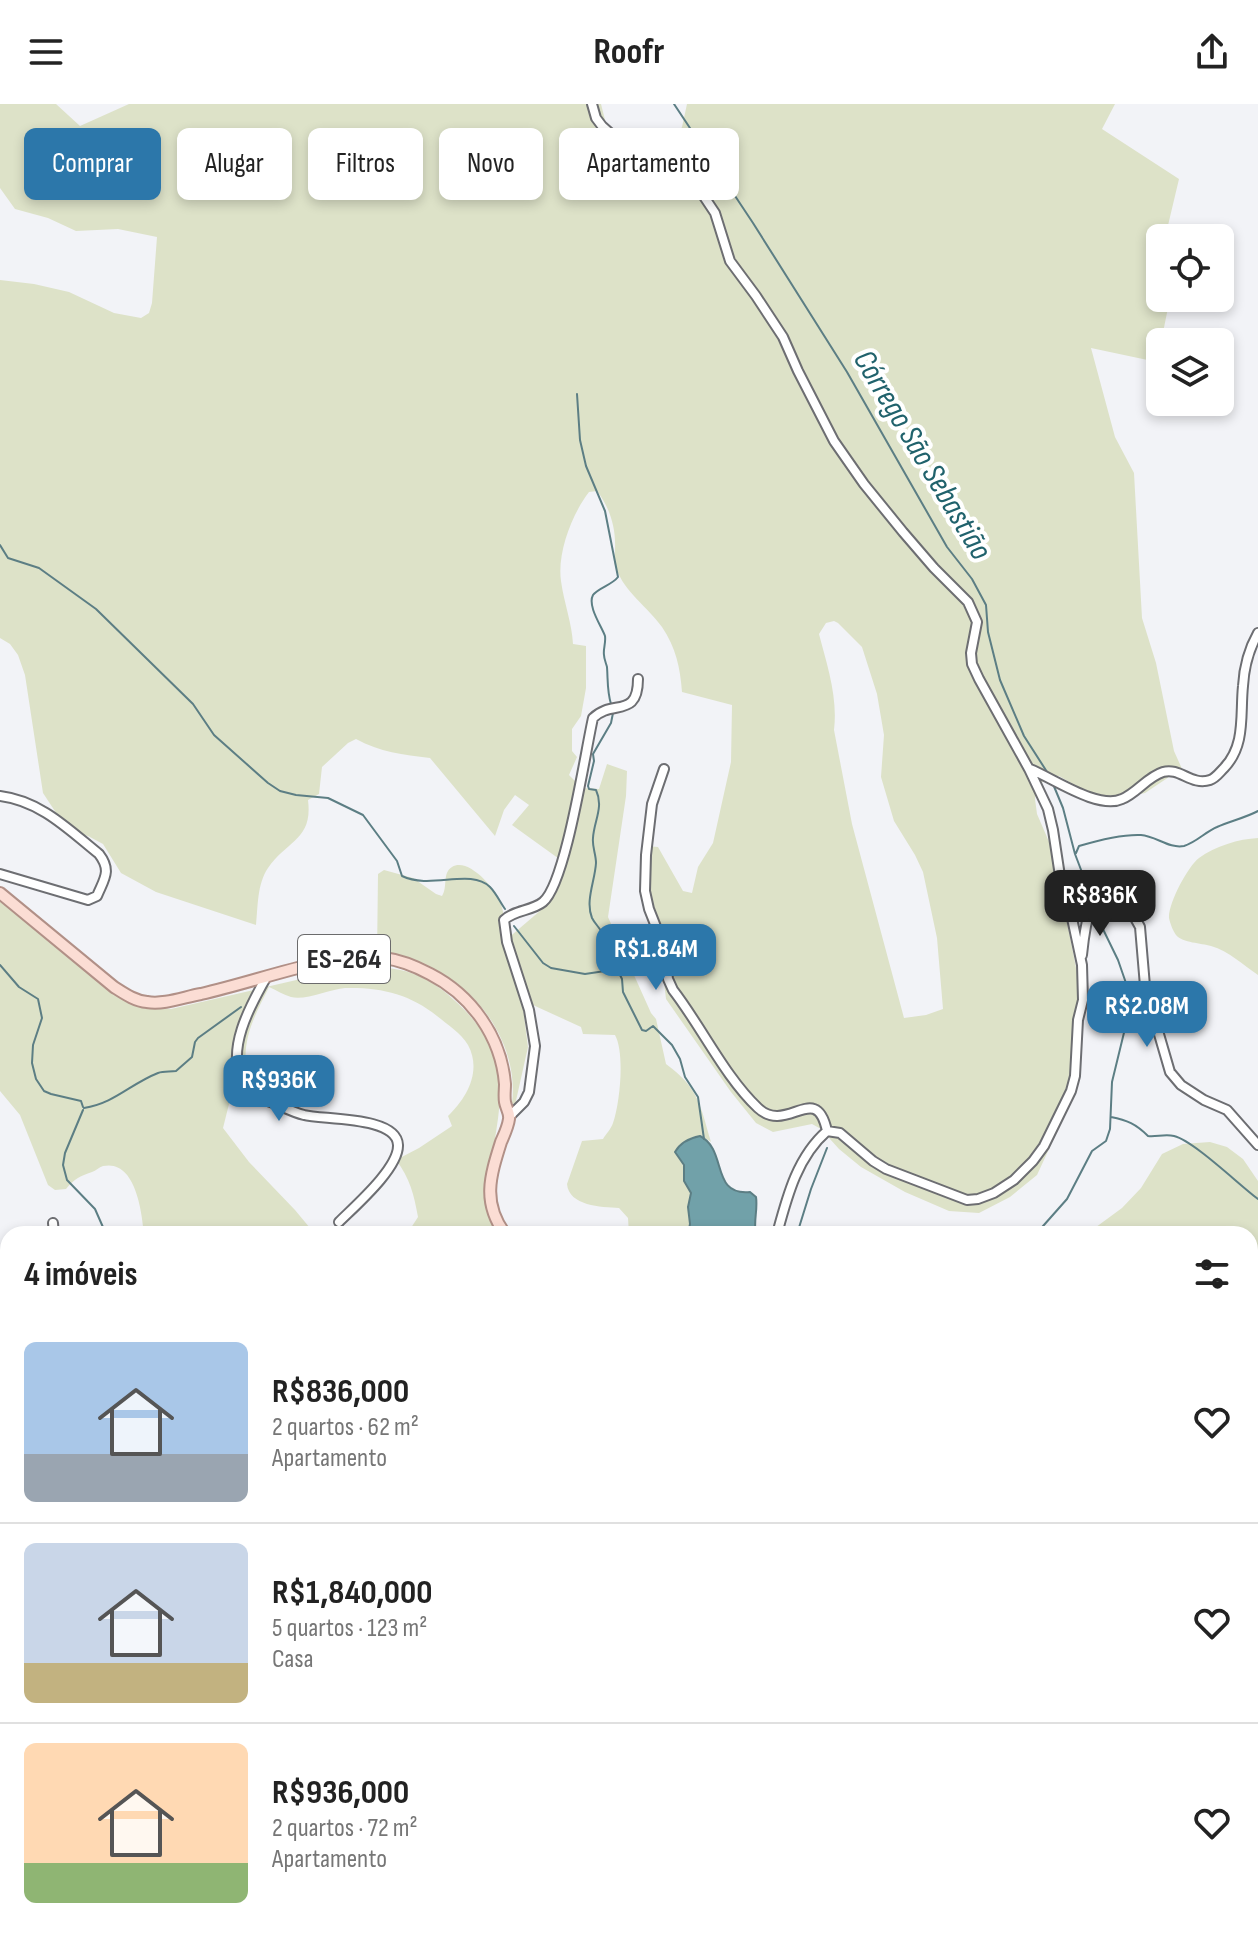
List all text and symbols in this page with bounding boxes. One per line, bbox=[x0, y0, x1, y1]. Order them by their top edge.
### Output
icon: menu bbox=[24, 30, 68, 74]
icon: share bbox=[1190, 30, 1234, 74]
text: Roofr bbox=[594, 31, 664, 74]
chip: Comprar bbox=[24, 128, 161, 200]
chip: Alugar bbox=[177, 128, 292, 200]
chip: Filtros bbox=[308, 128, 423, 200]
chip: Novo bbox=[439, 128, 543, 200]
chip: Apartamento bbox=[559, 128, 739, 200]
map controls bbox=[1146, 224, 1234, 416]
button: locate bbox=[1146, 224, 1234, 312]
button: layers bbox=[1146, 328, 1234, 416]
water label: Córrego São Sebastião bbox=[844, 343, 1000, 567]
pin: R$836K bbox=[1035, 870, 1165, 938]
text: R$836K bbox=[1062, 880, 1138, 911]
pin: R$1.84M bbox=[582, 924, 730, 992]
text: R$1.84M bbox=[614, 934, 698, 965]
road number: ES-264 bbox=[298, 935, 390, 983]
pin: R$2.08M bbox=[1073, 981, 1221, 1049]
text: R$2.08M bbox=[1105, 991, 1189, 1022]
pin: R$936K bbox=[214, 1055, 344, 1123]
text: R$936K bbox=[241, 1065, 317, 1096]
icon: filters bbox=[1190, 1252, 1234, 1296]
text: 4 imóveis bbox=[24, 1254, 138, 1295]
text: R$836,000 bbox=[272, 1371, 409, 1412]
icon: home bbox=[88, 1374, 184, 1470]
icon: heart bbox=[1190, 1400, 1234, 1444]
text: 2 quartos · 62 m² bbox=[272, 1412, 419, 1443]
text: Apartamento bbox=[272, 1443, 387, 1474]
text: R$1,840,000 bbox=[272, 1572, 432, 1613]
icon: home bbox=[88, 1575, 184, 1671]
icon: heart bbox=[1190, 1601, 1234, 1645]
text: 5 quartos · 123 m² bbox=[272, 1613, 427, 1644]
text: Casa bbox=[272, 1644, 313, 1675]
text: R$936,000 bbox=[272, 1772, 409, 1813]
icon: home bbox=[88, 1775, 184, 1871]
icon: heart bbox=[1190, 1801, 1234, 1845]
text: 2 quartos · 72 m² bbox=[272, 1813, 418, 1844]
text: Apartamento bbox=[272, 1844, 387, 1875]

